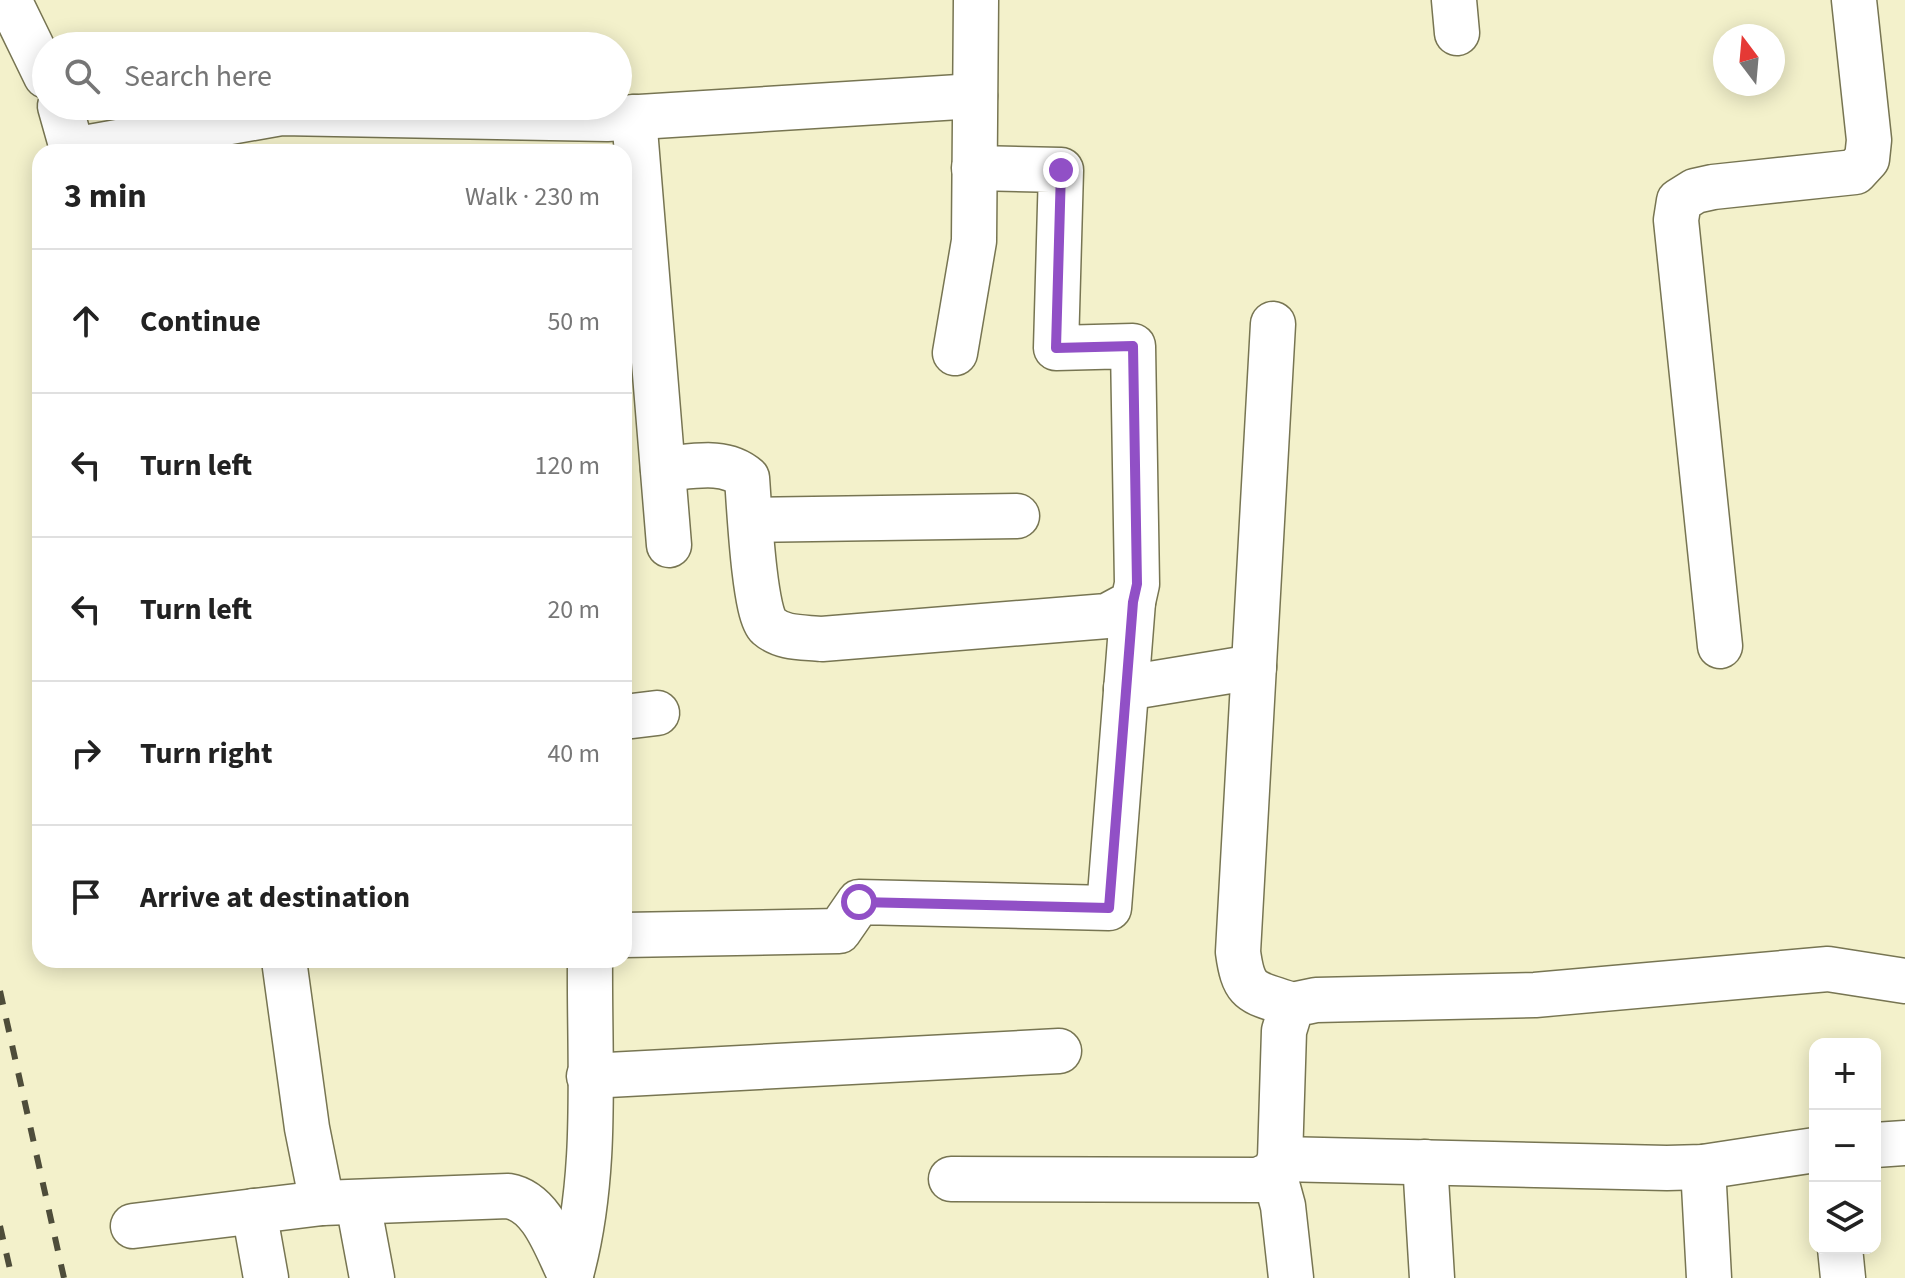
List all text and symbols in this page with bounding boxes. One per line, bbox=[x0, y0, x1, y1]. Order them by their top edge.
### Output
north arrow bbox=[1713, 24, 1785, 96]
search box bbox=[32, 32, 632, 120]
icon: search bbox=[60, 54, 104, 98]
text: Search here bbox=[124, 55, 272, 98]
route end bbox=[1043, 152, 1079, 188]
text: 3 min bbox=[64, 172, 147, 221]
text: Walk · 230 m bbox=[465, 178, 600, 215]
icon: ahead bbox=[64, 299, 108, 343]
text: Continue bbox=[140, 300, 261, 343]
text: 50 m bbox=[547, 303, 600, 340]
icon: left bbox=[64, 443, 108, 487]
text: Turn left bbox=[140, 444, 252, 487]
text: 120 m bbox=[534, 447, 600, 484]
icon: left bbox=[64, 587, 108, 631]
text: Turn left bbox=[140, 588, 252, 631]
text: 20 m bbox=[547, 591, 600, 628]
icon: right bbox=[64, 731, 108, 775]
text: Turn right bbox=[140, 732, 272, 775]
text: 40 m bbox=[547, 735, 600, 772]
icon: arrive bbox=[64, 875, 108, 919]
text: Arrive at destination bbox=[140, 876, 410, 919]
route start bbox=[841, 884, 877, 920]
map controls bbox=[1809, 1038, 1881, 1254]
button: + bbox=[1809, 1038, 1881, 1110]
button: − bbox=[1809, 1110, 1881, 1182]
button: layers bbox=[1809, 1182, 1881, 1254]

